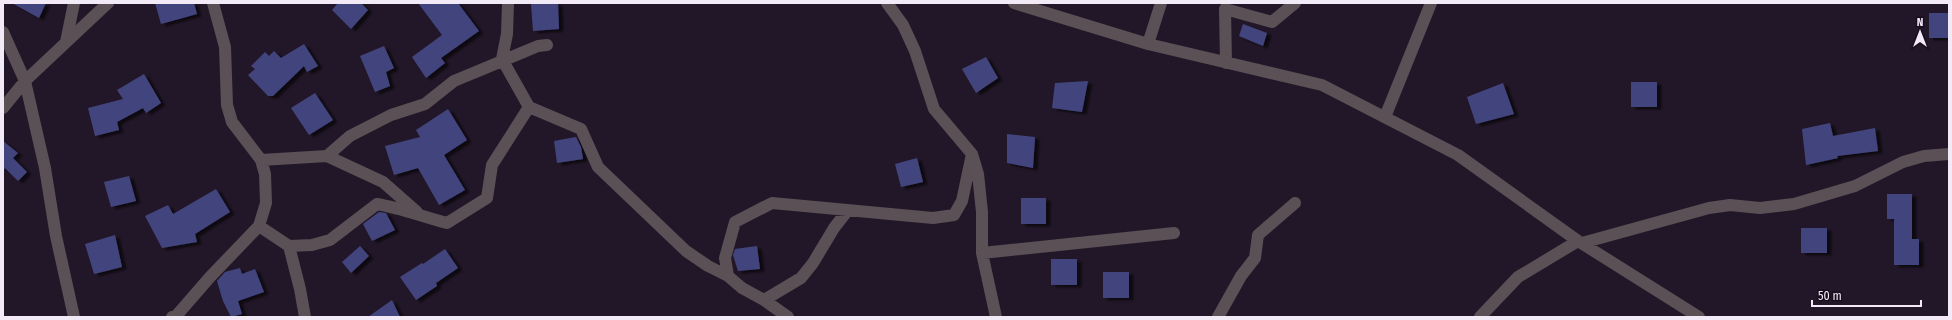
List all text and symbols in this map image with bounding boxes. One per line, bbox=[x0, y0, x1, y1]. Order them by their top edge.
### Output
north arrow bbox=[1900, 12, 1940, 52]
text: N bbox=[1917, 16, 1923, 29]
scale bar bbox=[1812, 282, 1921, 308]
text: 50 m bbox=[1818, 289, 1842, 303]

